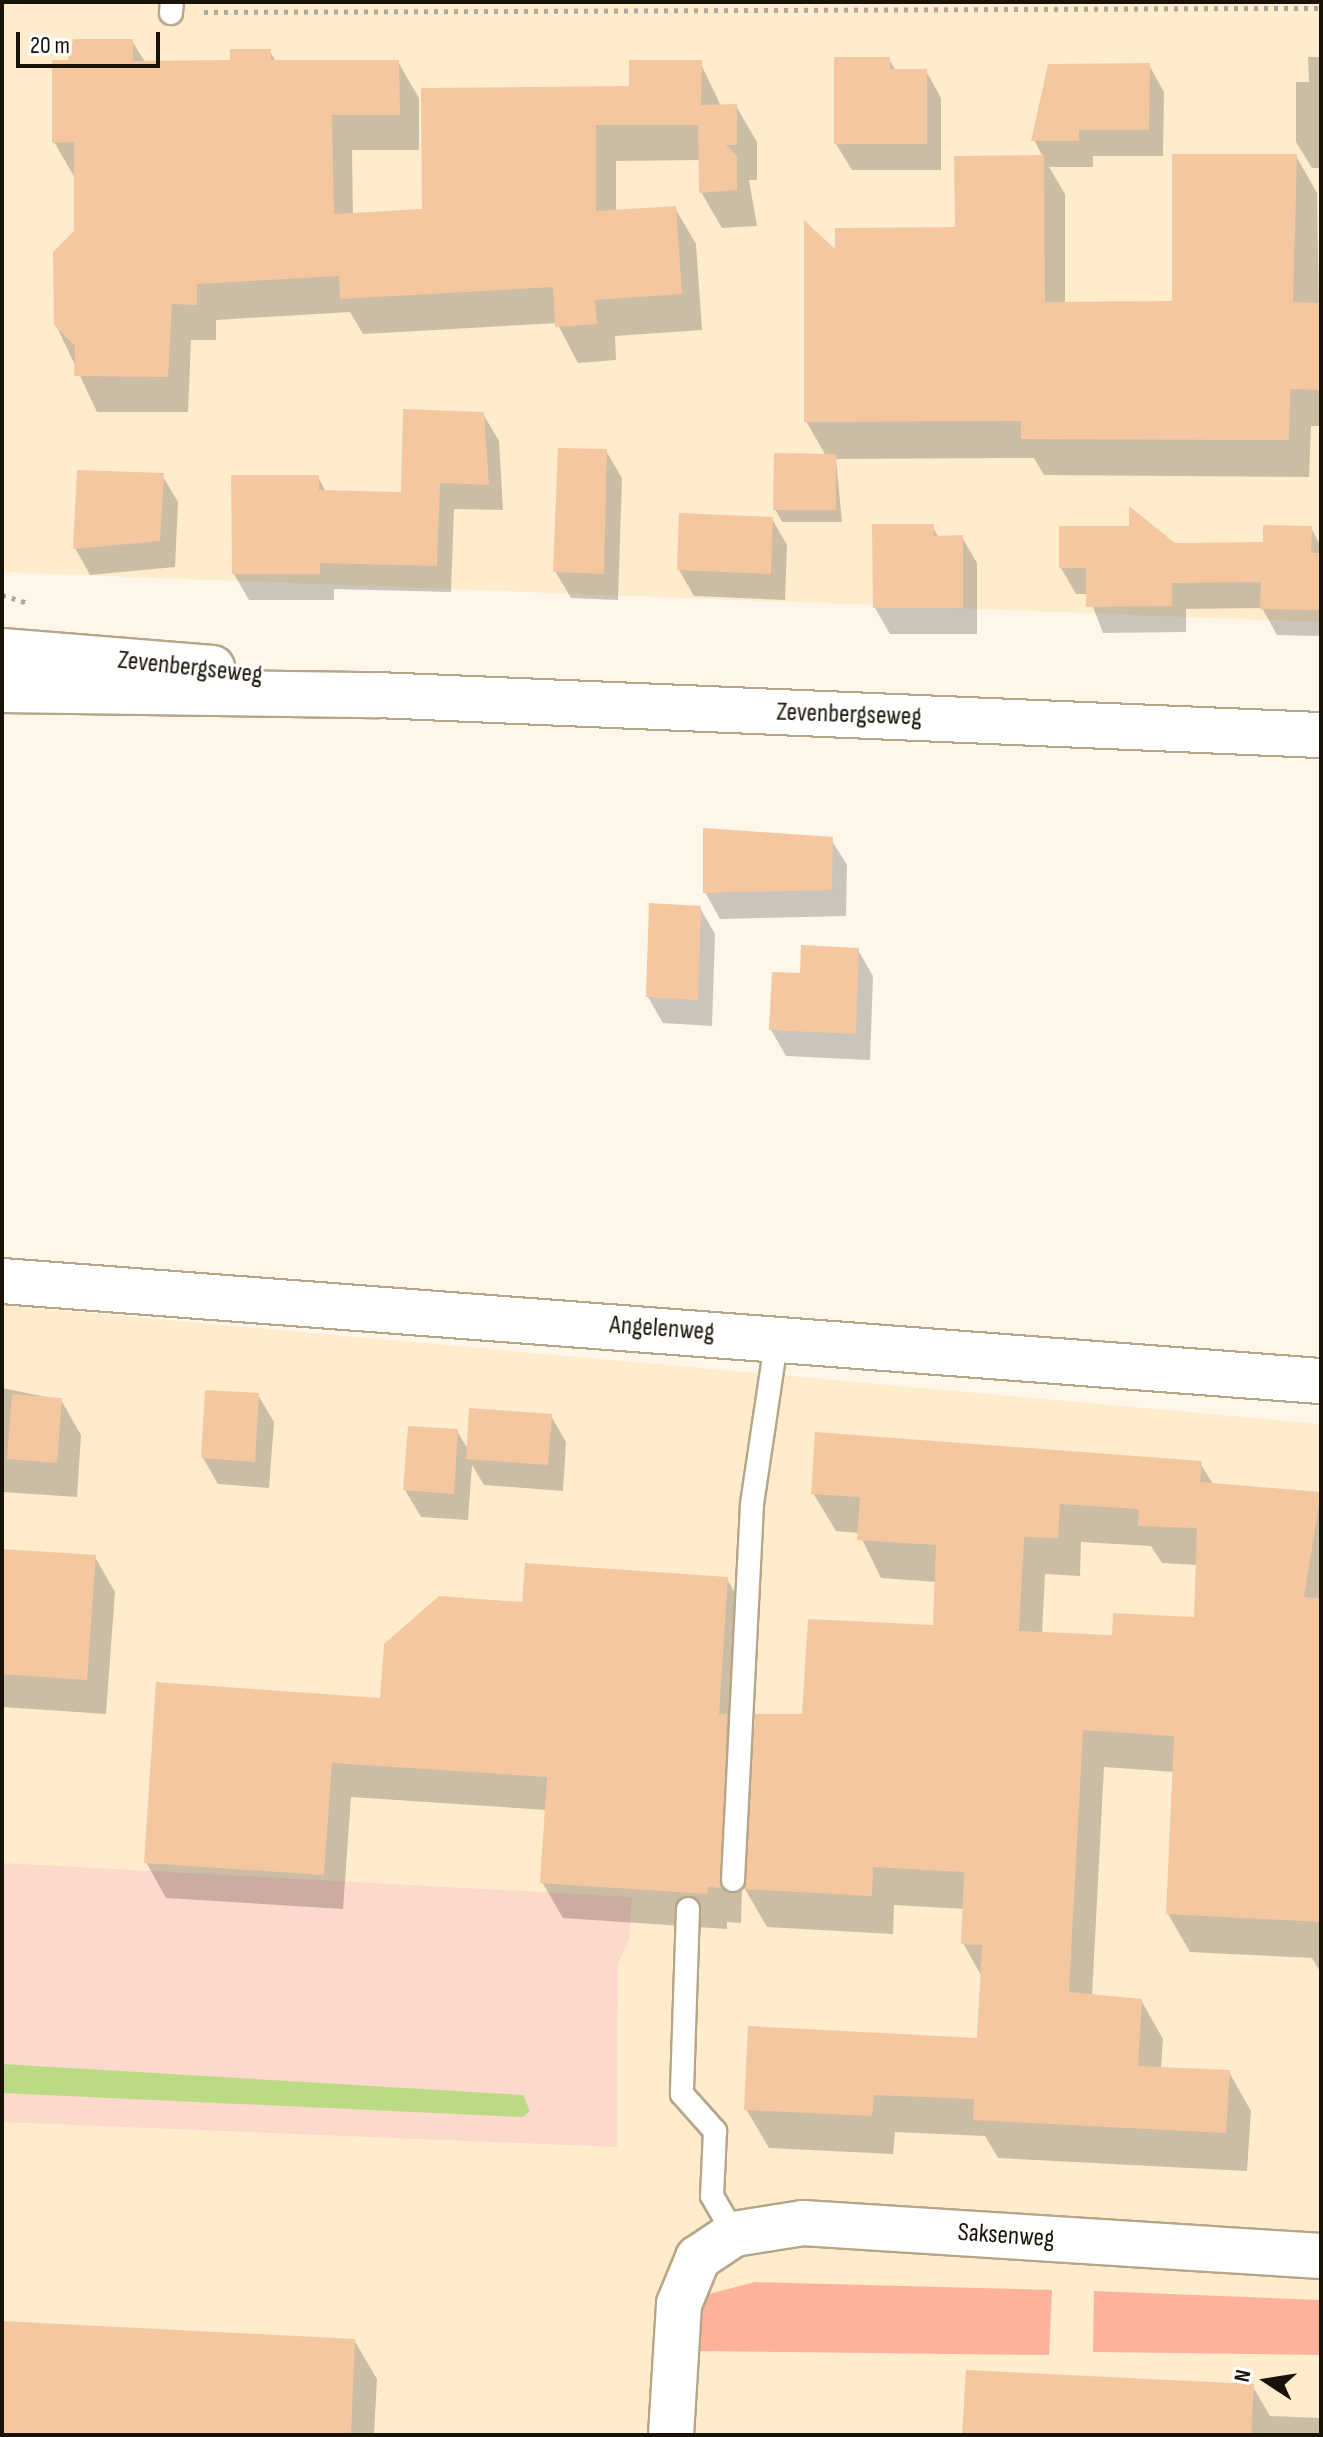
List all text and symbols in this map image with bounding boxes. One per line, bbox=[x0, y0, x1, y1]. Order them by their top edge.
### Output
scale bar bbox=[20, 16, 164, 66]
text: 20 m bbox=[30, 31, 70, 60]
street label: Zevenbergseweg bbox=[116, 645, 264, 691]
street label: Zevenbergseweg bbox=[776, 697, 922, 733]
street label: Angelenweg bbox=[608, 1310, 716, 1348]
street label: Saksenweg bbox=[957, 2217, 1055, 2255]
north arrow bbox=[1227, 2341, 1307, 2421]
text: N bbox=[1229, 2367, 1257, 2384]

